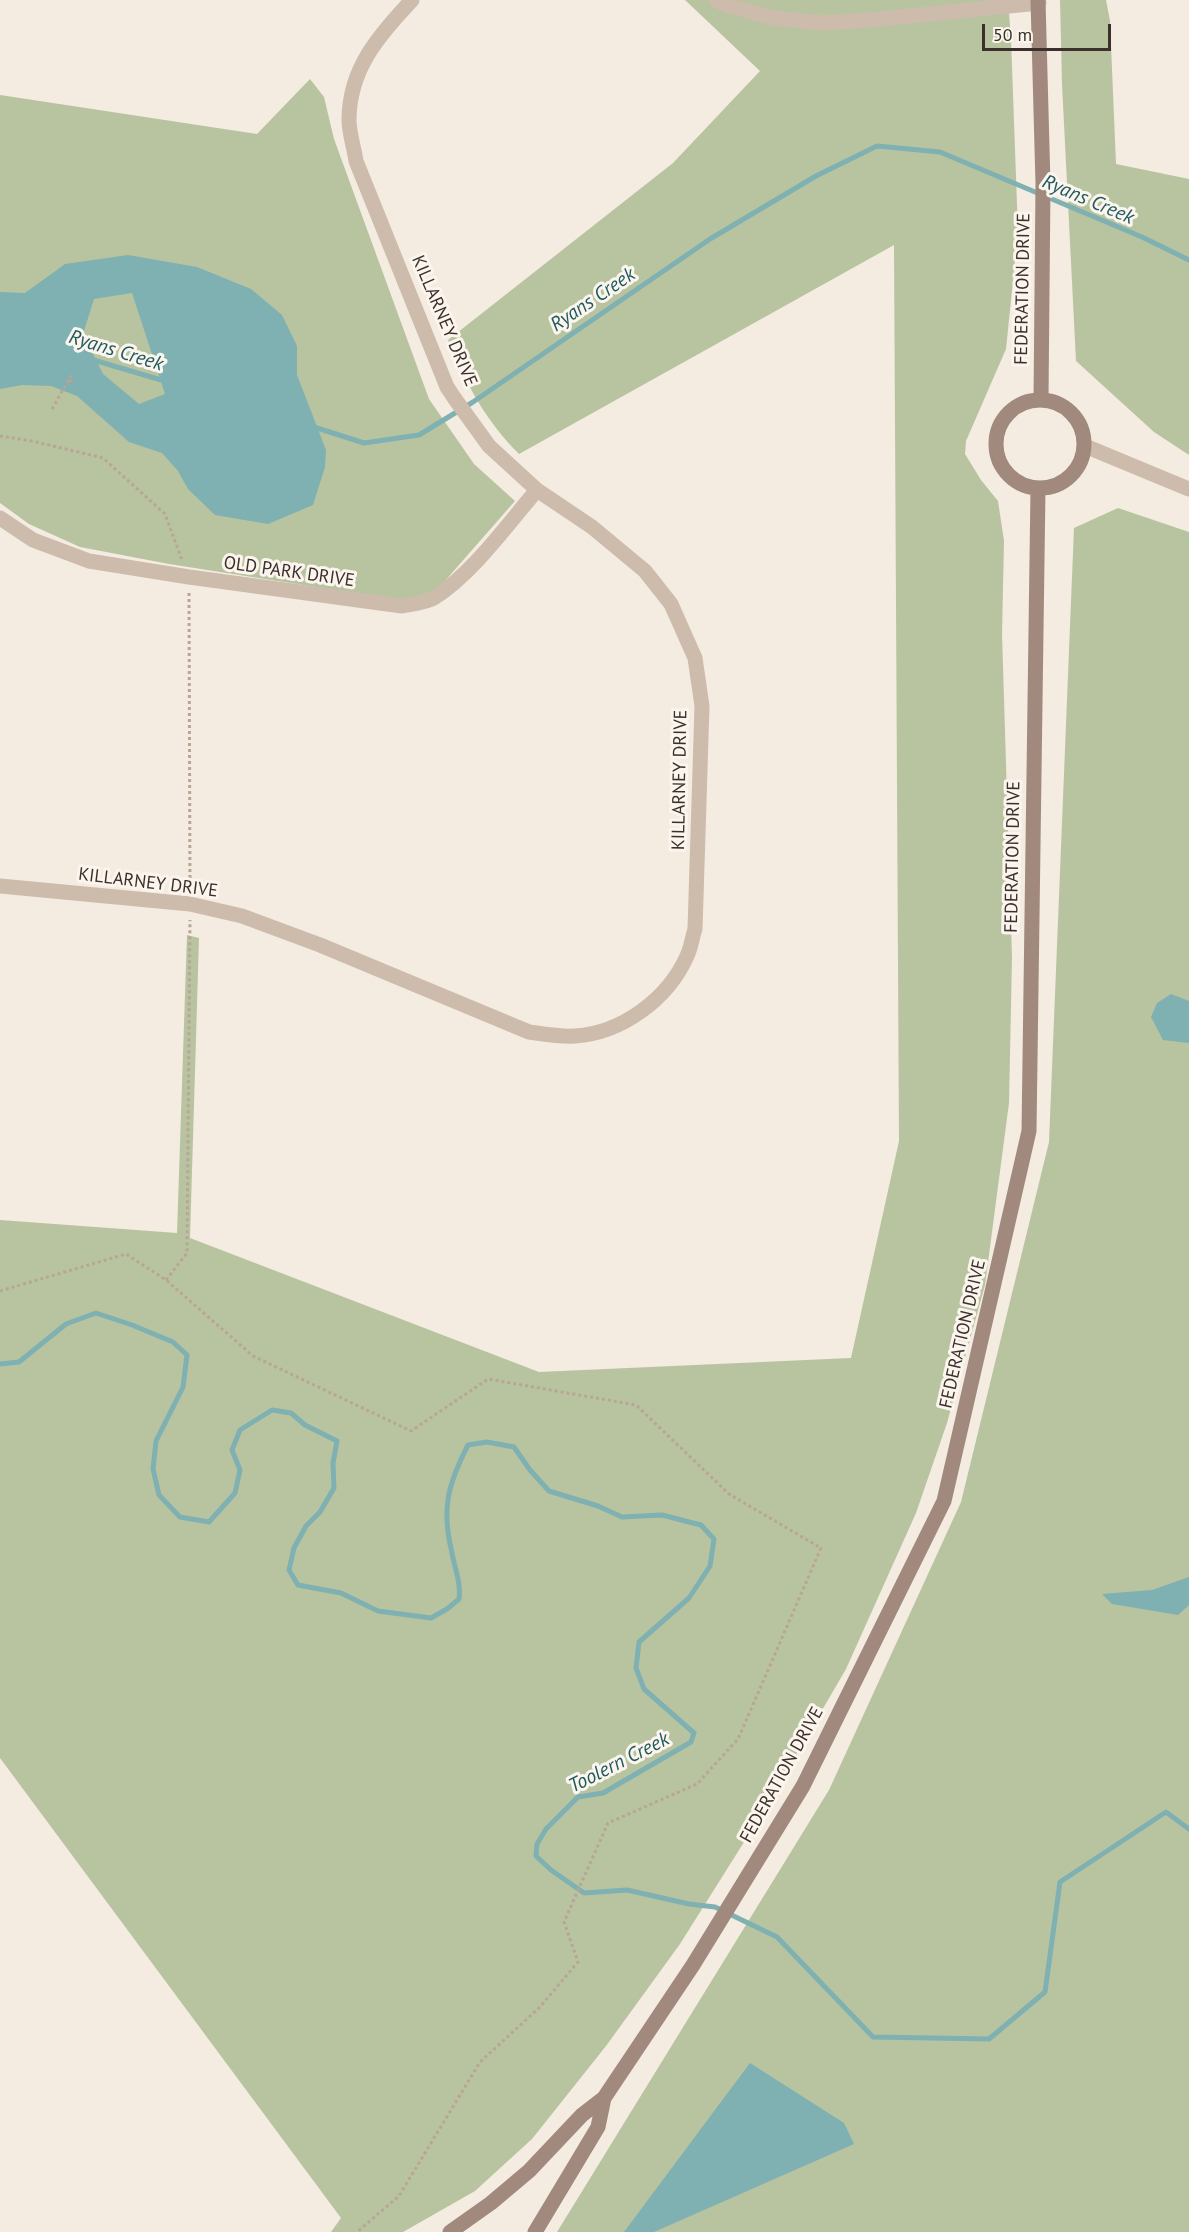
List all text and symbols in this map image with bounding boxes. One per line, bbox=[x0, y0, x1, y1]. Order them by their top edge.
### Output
scale bar bbox=[985, 12, 1114, 50]
text: 50 m bbox=[993, 23, 1032, 46]
water label: Ryans Creek bbox=[1039, 170, 1137, 230]
street label: FEDERATION DRIVE bbox=[1011, 213, 1035, 365]
street label: KILLARNEY DRIVE bbox=[407, 252, 481, 390]
water label: Ryans Creek bbox=[546, 263, 640, 337]
water label: Ryans Creek bbox=[66, 325, 166, 377]
street label: OLD PARK DRIVE bbox=[222, 552, 356, 592]
street label: KILLARNEY DRIVE bbox=[668, 710, 692, 850]
street label: FEDERATION DRIVE bbox=[1001, 781, 1025, 933]
street label: KILLARNEY DRIVE bbox=[77, 864, 219, 902]
street label: FEDERATION DRIVE bbox=[935, 1258, 991, 1410]
street label: FEDERATION DRIVE bbox=[736, 1703, 828, 1847]
water label: Toolern Creek bbox=[565, 1727, 673, 1799]

